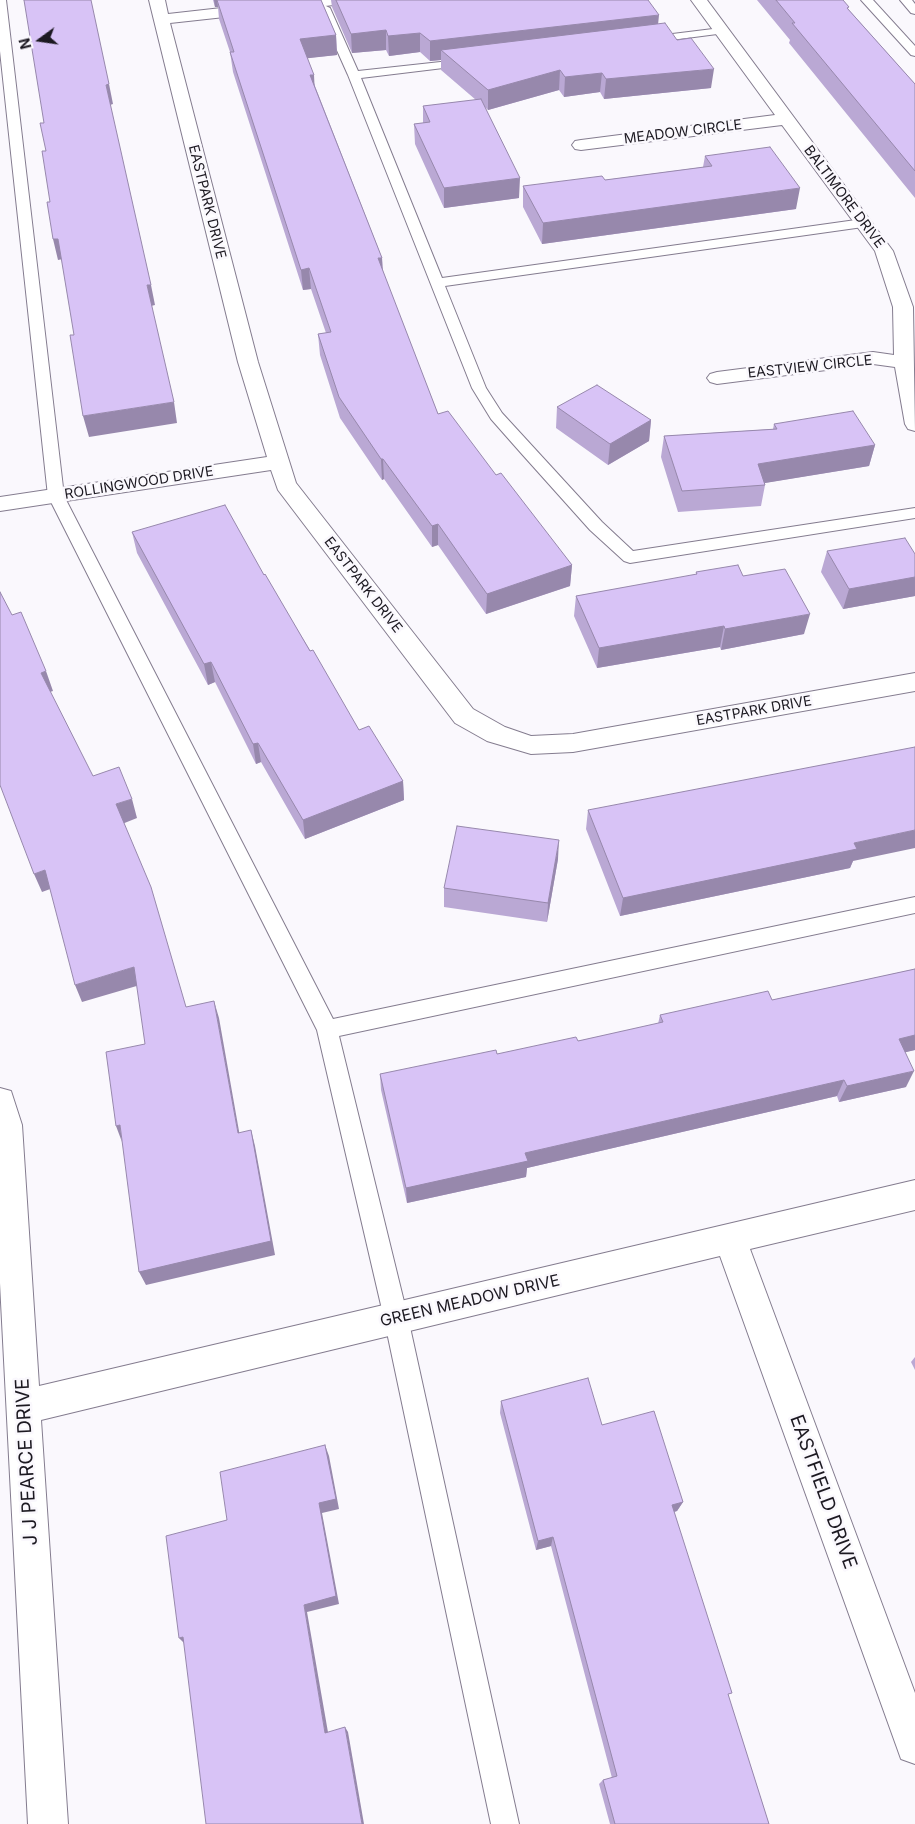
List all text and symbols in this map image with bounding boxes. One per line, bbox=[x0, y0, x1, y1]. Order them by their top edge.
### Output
north arrow bbox=[15, 15, 65, 65]
text: N bbox=[15, 37, 35, 51]
street label: MEADOW CIRCLE bbox=[623, 116, 743, 148]
street label: BALTIMORE DRIVE bbox=[800, 142, 888, 252]
street label: EASTPARK DRIVE bbox=[185, 143, 229, 261]
street label: EASTVIEW CIRCLE bbox=[747, 352, 873, 382]
street label: ROLLINGWOOD DRIVE bbox=[63, 463, 215, 503]
street label: EASTPARK DRIVE bbox=[320, 534, 406, 636]
street label: EASTPARK DRIVE bbox=[695, 693, 813, 729]
street label: GREEN MEADOW DRIVE bbox=[378, 1271, 562, 1331]
street label: J J PEARCE DRIVE bbox=[11, 1378, 43, 1546]
street label: EASTFIELD DRIVE bbox=[785, 1412, 861, 1572]

